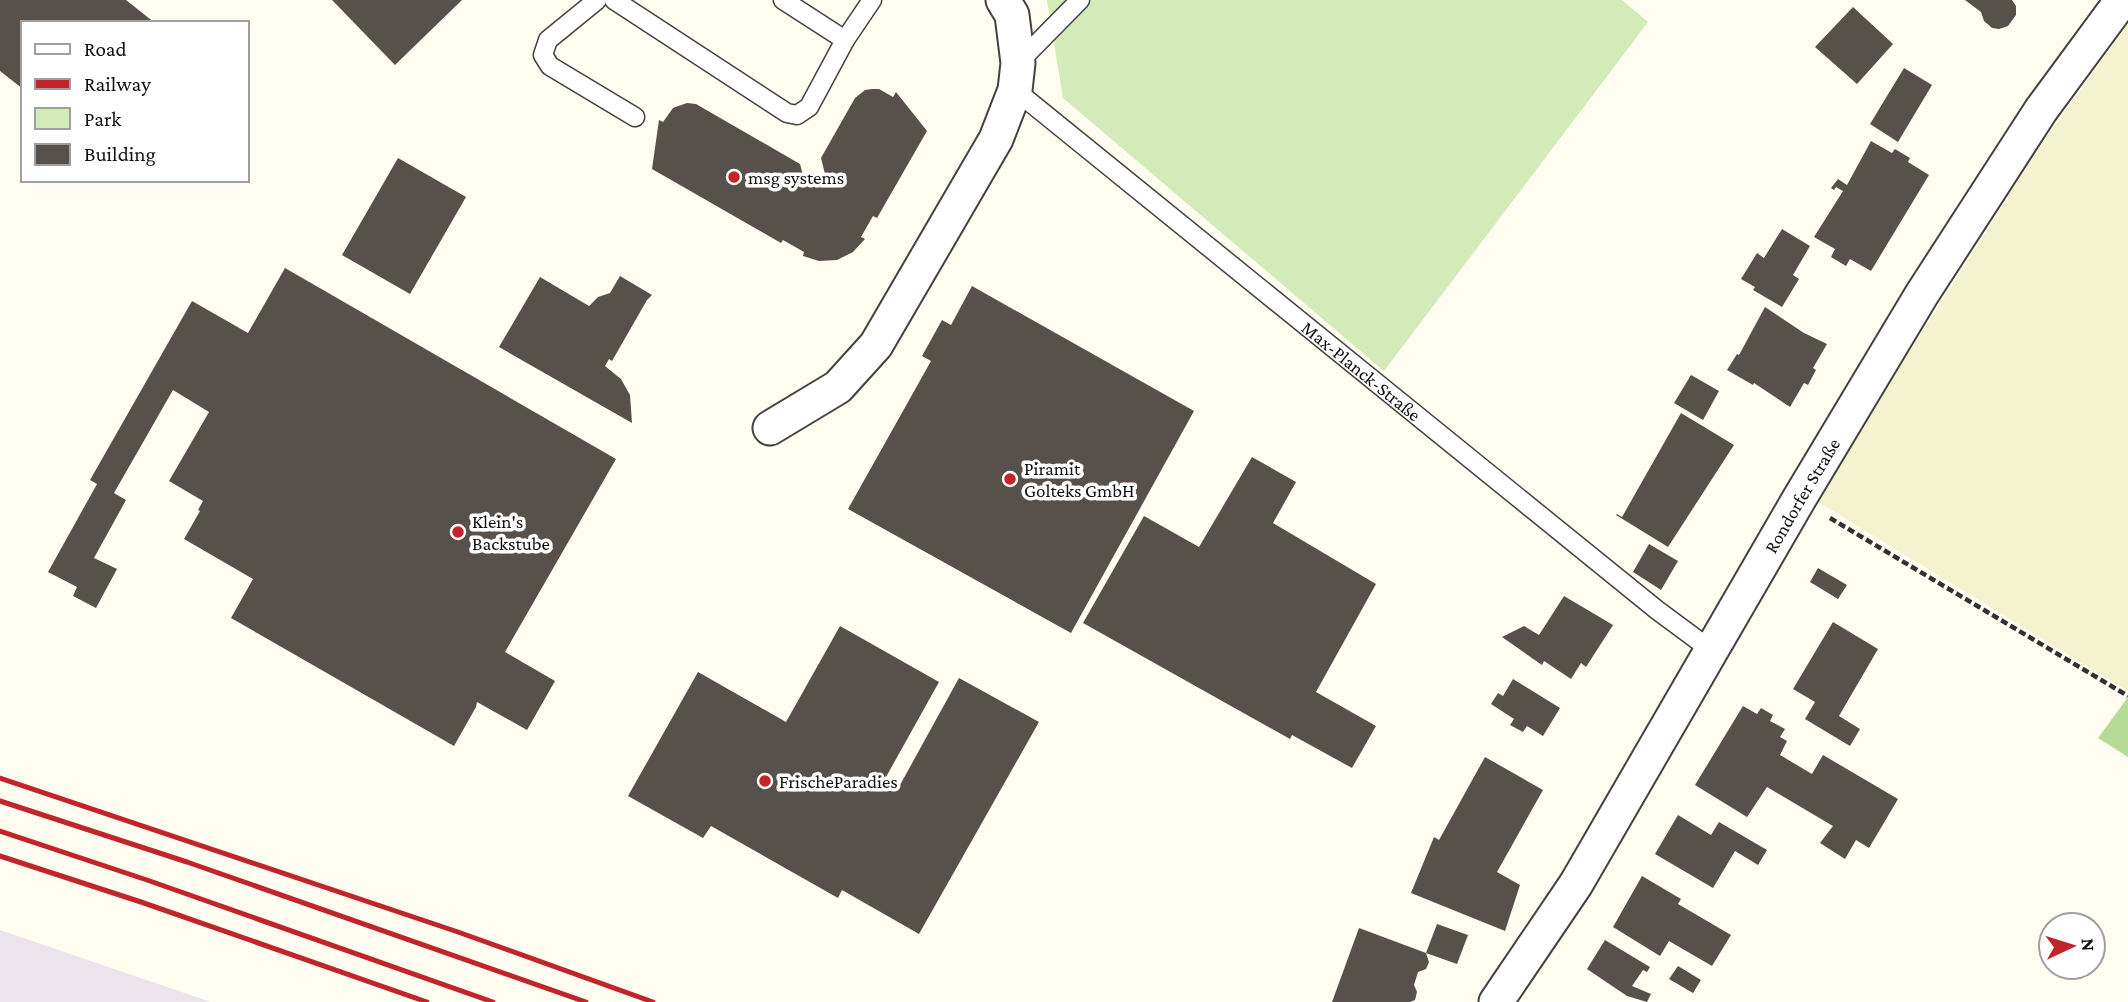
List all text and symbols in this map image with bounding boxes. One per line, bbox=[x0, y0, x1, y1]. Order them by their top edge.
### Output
legend bbox=[21, 21, 248, 182]
text: Road bbox=[84, 37, 127, 61]
text: Railway bbox=[84, 72, 151, 96]
text: Park bbox=[84, 107, 121, 131]
text: Building bbox=[84, 142, 156, 166]
place label: msg systems bbox=[748, 167, 844, 188]
marker: msg systems bbox=[726, 169, 742, 185]
street label: Max-Planck-Straße bbox=[1298, 317, 1425, 425]
street label: Rondorfer Straße bbox=[1760, 434, 1844, 557]
place label: Piramit Golteks GmbH bbox=[1024, 458, 1134, 501]
marker: Piramit Golteks GmbH bbox=[1002, 471, 1018, 487]
place label: Klein's Backstube bbox=[472, 511, 550, 554]
marker: Klein's Backstube bbox=[450, 524, 466, 540]
place label: FrischeParadies bbox=[779, 771, 898, 792]
marker: FrischeParadies bbox=[757, 773, 773, 789]
north arrow bbox=[2037, 911, 2107, 981]
text: N bbox=[2078, 938, 2099, 952]

